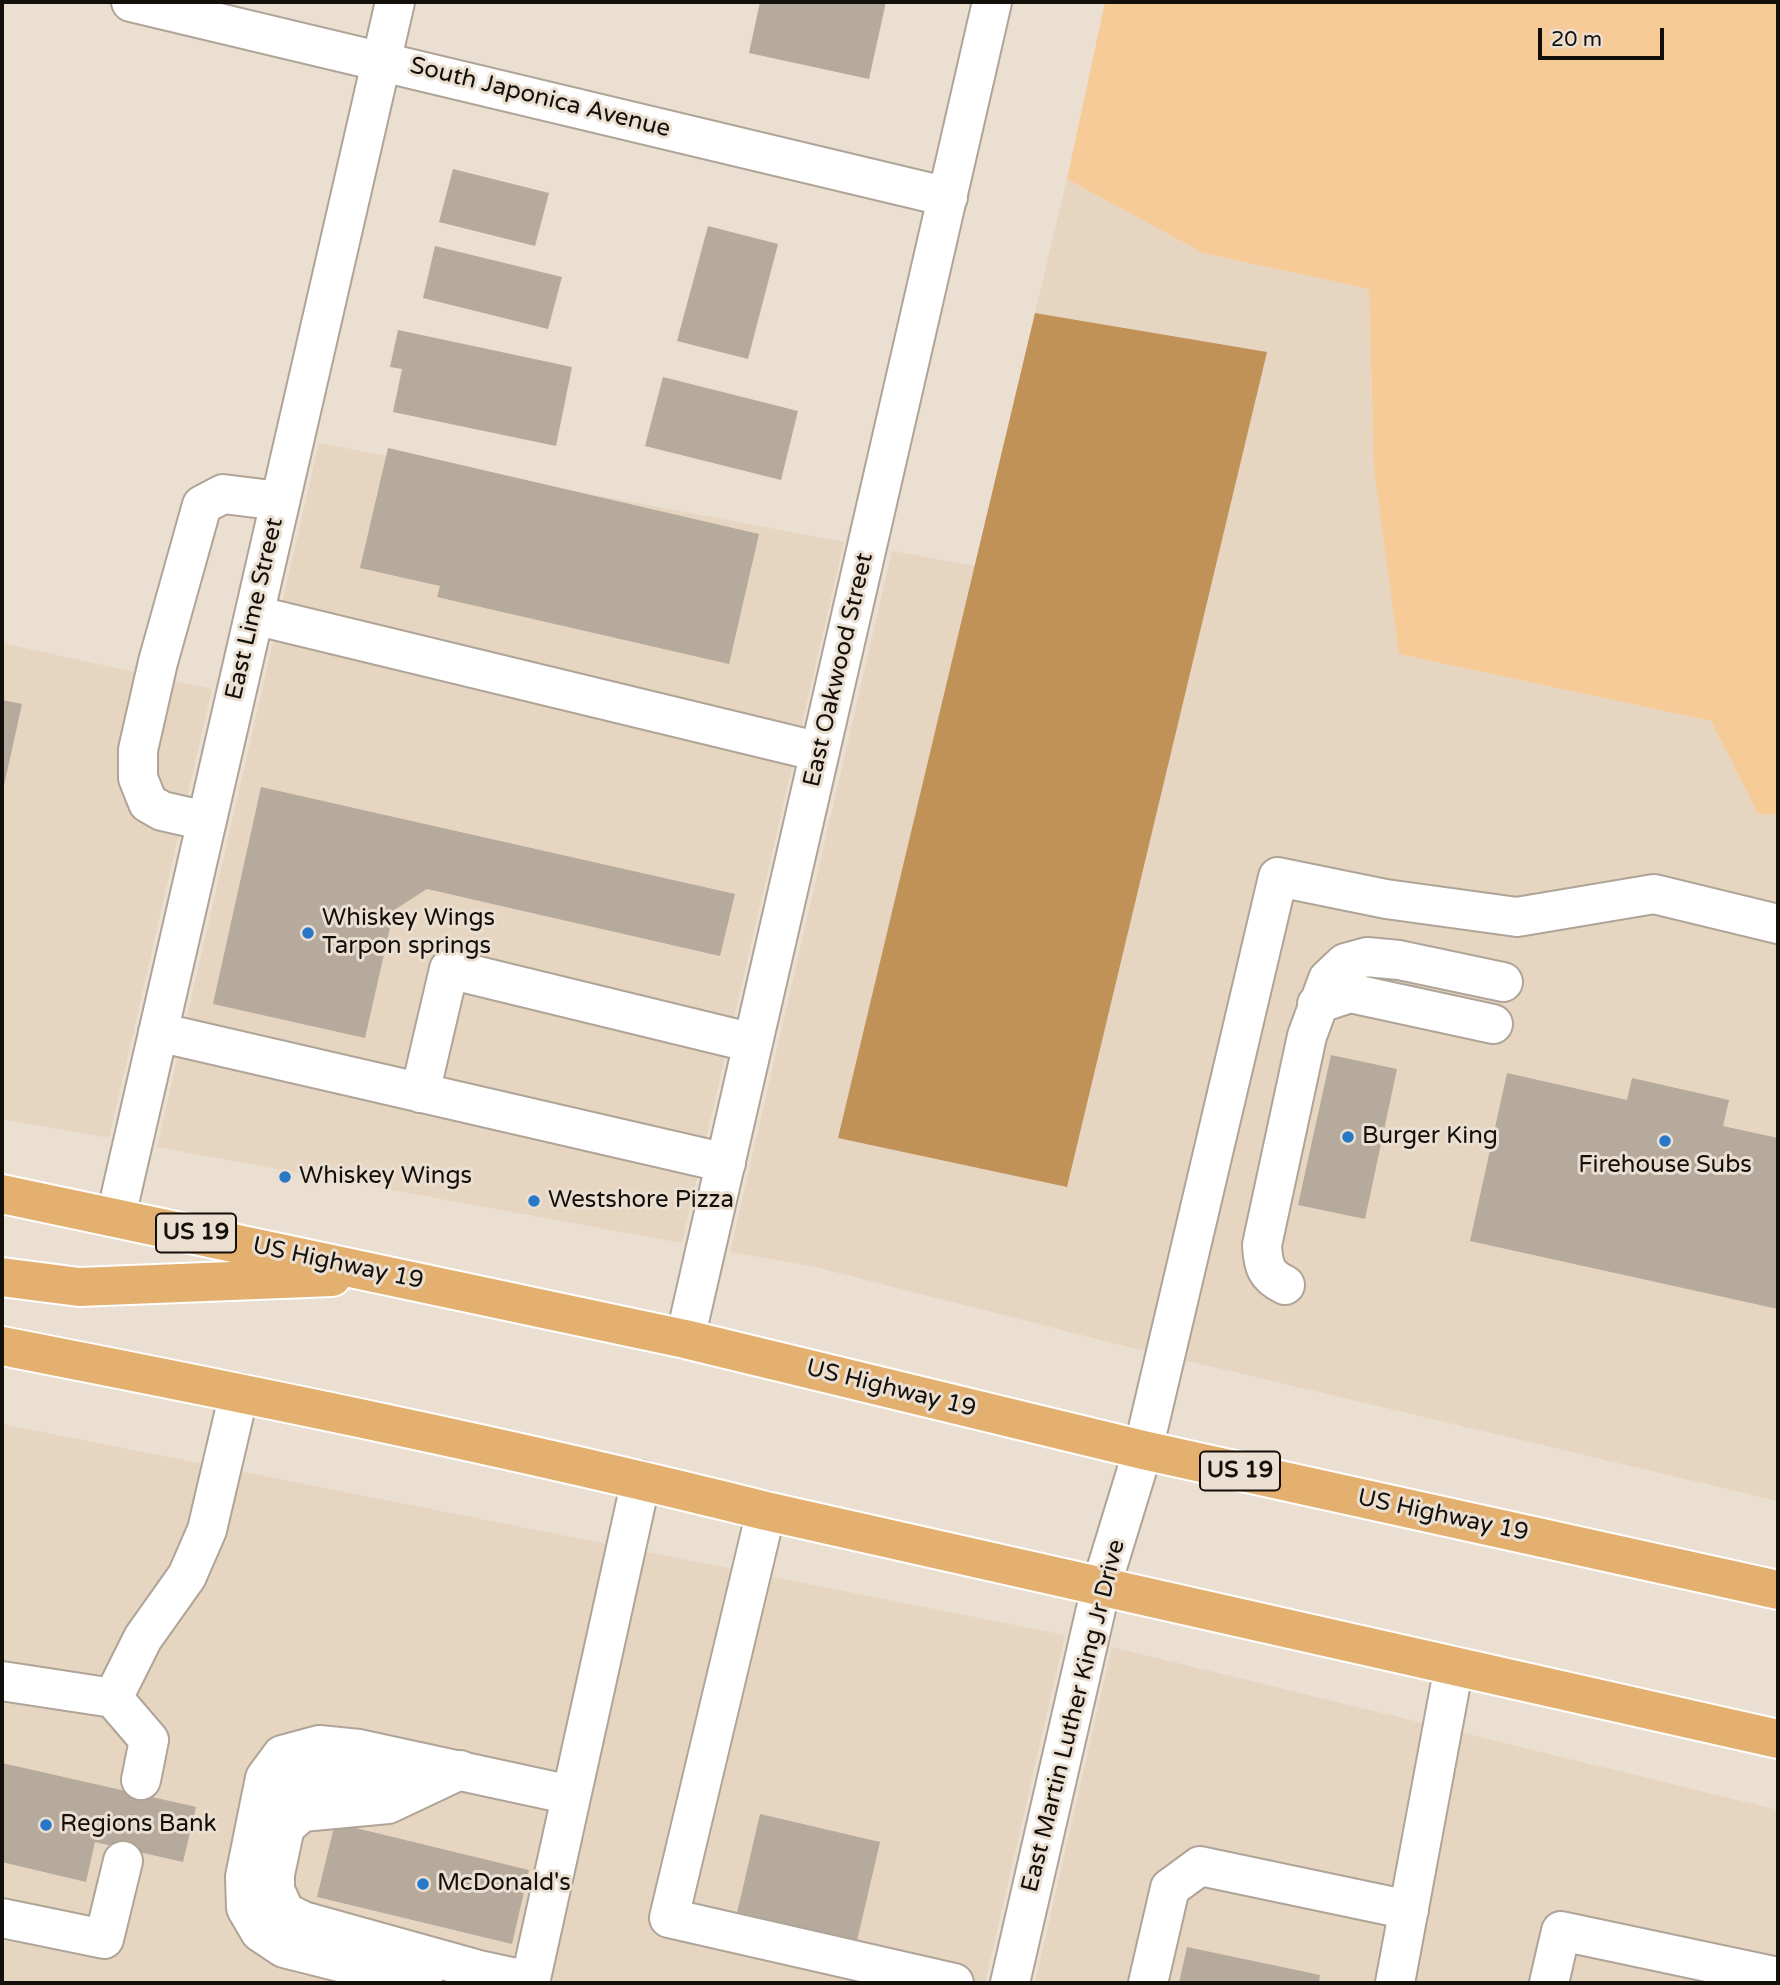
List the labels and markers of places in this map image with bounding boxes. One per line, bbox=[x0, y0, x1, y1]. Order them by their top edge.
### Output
place label: Whiskey Wings Tarpon springs bbox=[322, 905, 495, 961]
marker: Whiskey Wings Tarpon springs bbox=[300, 925, 316, 941]
place label: Burger King bbox=[1362, 1123, 1498, 1151]
marker: Burger King bbox=[1340, 1129, 1356, 1145]
marker: Firehouse Subs bbox=[1657, 1133, 1673, 1149]
place label: Firehouse Subs bbox=[1578, 1152, 1752, 1180]
place label: Whiskey Wings bbox=[299, 1163, 472, 1191]
marker: Whiskey Wings bbox=[277, 1169, 293, 1185]
place label: Westshore Pizza bbox=[548, 1187, 734, 1215]
marker: Westshore Pizza bbox=[526, 1193, 542, 1209]
place label: Regions Bank bbox=[60, 1811, 217, 1839]
marker: Regions Bank bbox=[38, 1817, 54, 1833]
place label: McDonald's bbox=[437, 1870, 571, 1898]
marker: McDonald's bbox=[415, 1876, 431, 1892]

